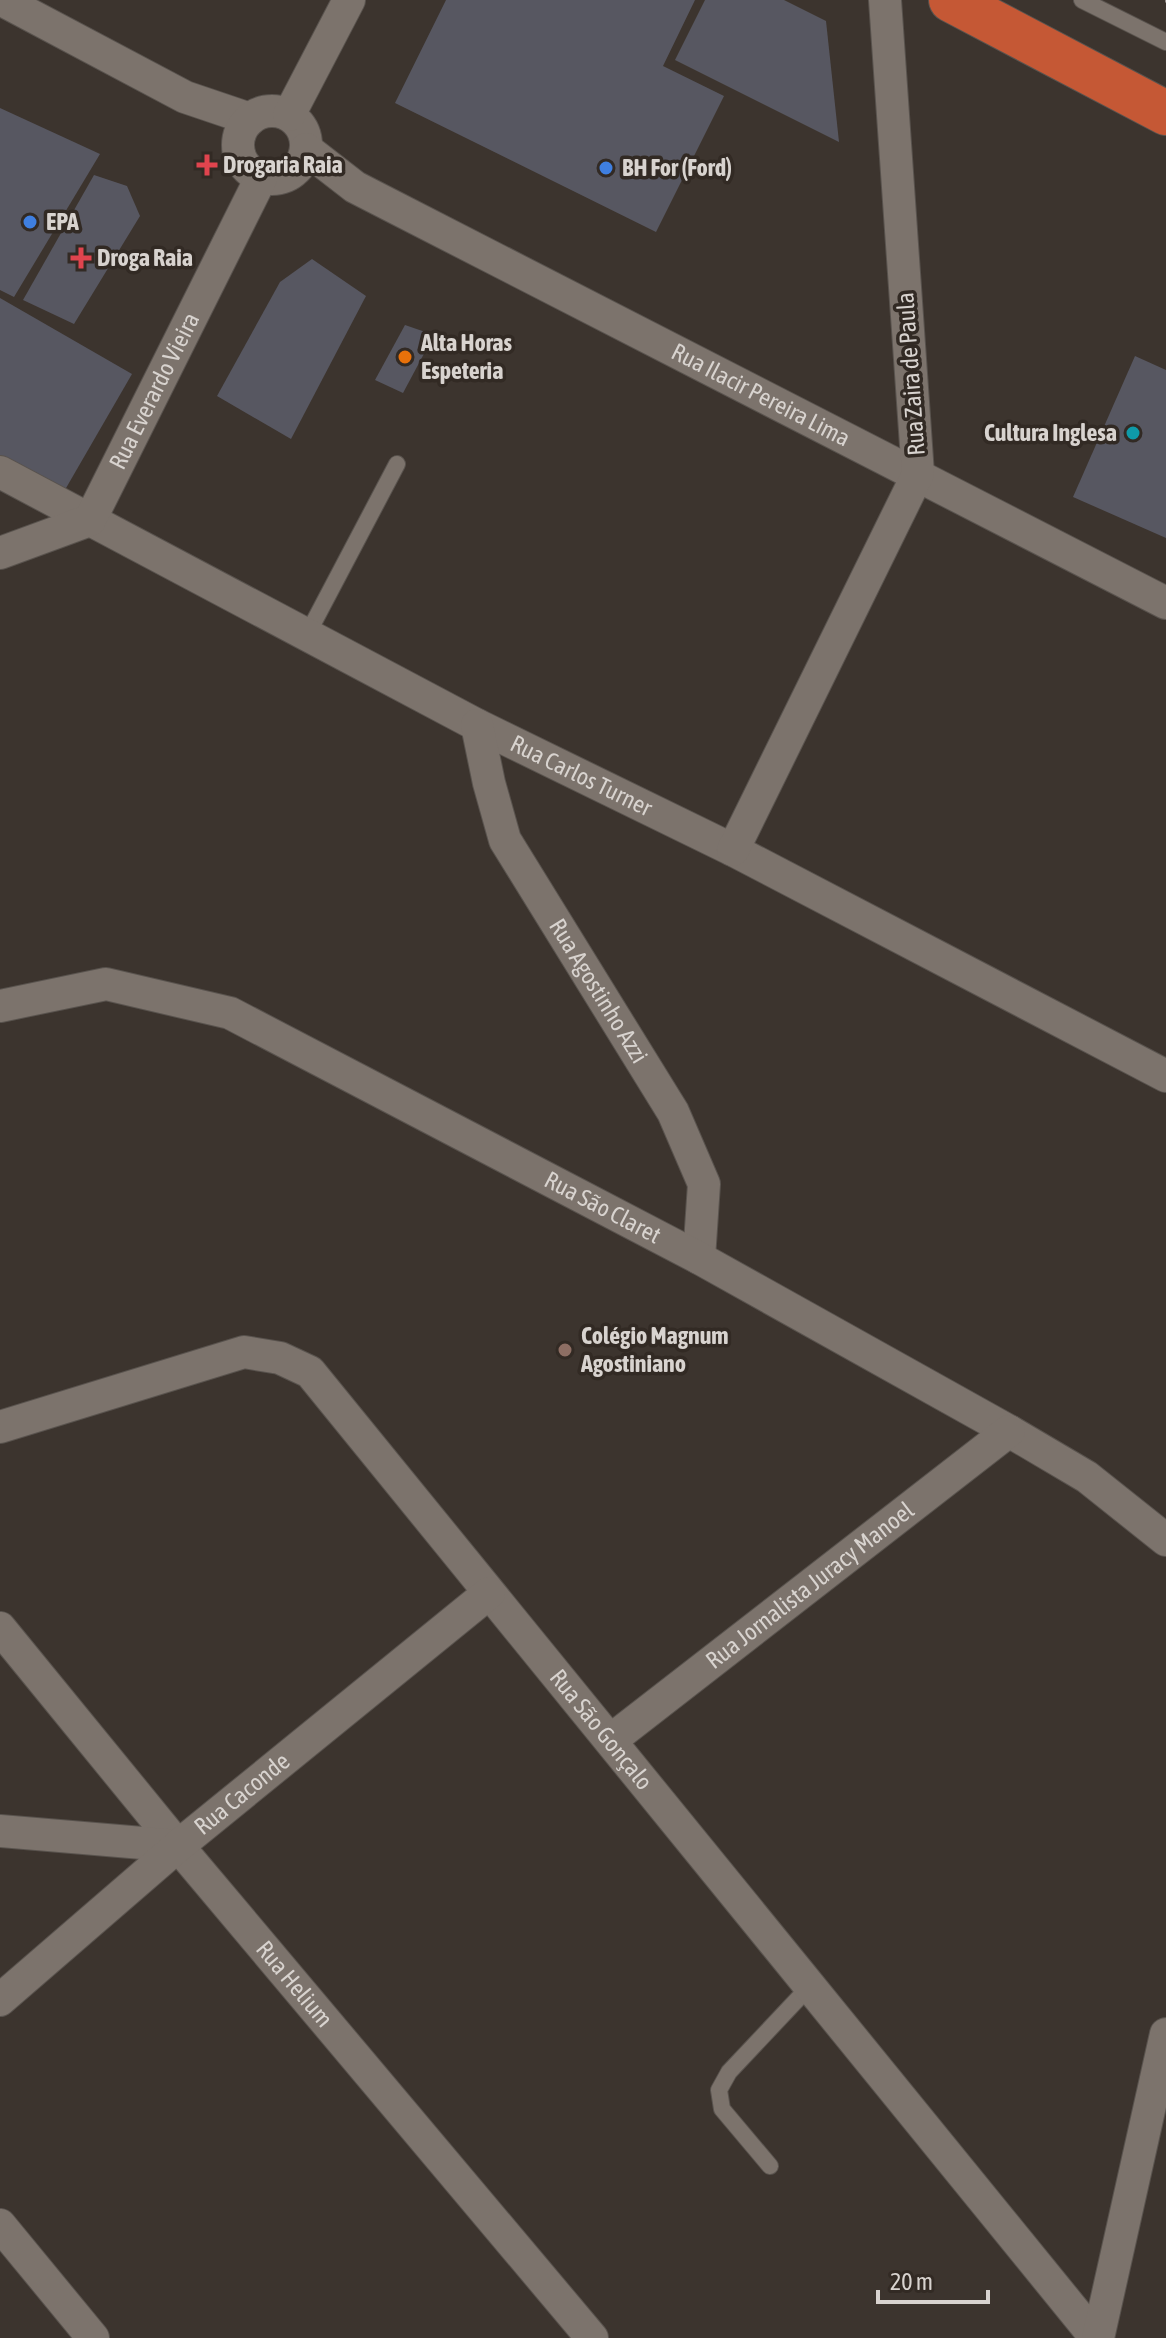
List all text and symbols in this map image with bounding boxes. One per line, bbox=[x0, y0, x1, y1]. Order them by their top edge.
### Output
place label: Drogaria Raia bbox=[223, 151, 343, 178]
place label: BH For (Ford) bbox=[622, 154, 732, 181]
marker: Drogaria Raia bbox=[198, 156, 216, 174]
marker: BH For (Ford) bbox=[597, 159, 615, 177]
place label: EPA bbox=[46, 208, 79, 235]
marker: EPA bbox=[21, 213, 39, 231]
place label: Droga Raia bbox=[97, 244, 193, 271]
marker: Droga Raia bbox=[72, 249, 90, 267]
street label: Rua Zaira de Paula bbox=[891, 291, 930, 457]
street label: Rua Everardo Vieira bbox=[104, 308, 204, 473]
place label: Alta Horas Espeteria bbox=[420, 329, 512, 384]
street label: Rua Ilacir Pereira Lima bbox=[667, 338, 855, 452]
marker: Alta Horas Espeteria bbox=[396, 348, 414, 366]
place label: Cultura Inglesa bbox=[984, 419, 1117, 446]
marker: Cultura Inglesa bbox=[1124, 424, 1142, 442]
street label: Rua Carlos Turner bbox=[506, 730, 657, 822]
street label: Rua Agostinho Azzi bbox=[544, 914, 653, 1068]
street label: Rua São Claret bbox=[540, 1166, 666, 1249]
place label: Colégio Magnum Agostiniano bbox=[580, 1322, 729, 1377]
marker: Colégio Magnum Agostiniano bbox=[556, 1341, 574, 1359]
street label: Rua Jornalista Juracy Manoel bbox=[701, 1496, 919, 1674]
street label: Rua São Gonçalo bbox=[545, 1664, 658, 1795]
street label: Rua Caconde bbox=[189, 1747, 295, 1840]
street label: Rua Helium bbox=[251, 1935, 338, 2032]
scale bar bbox=[878, 2254, 988, 2304]
text: 20 m bbox=[890, 2268, 933, 2295]

